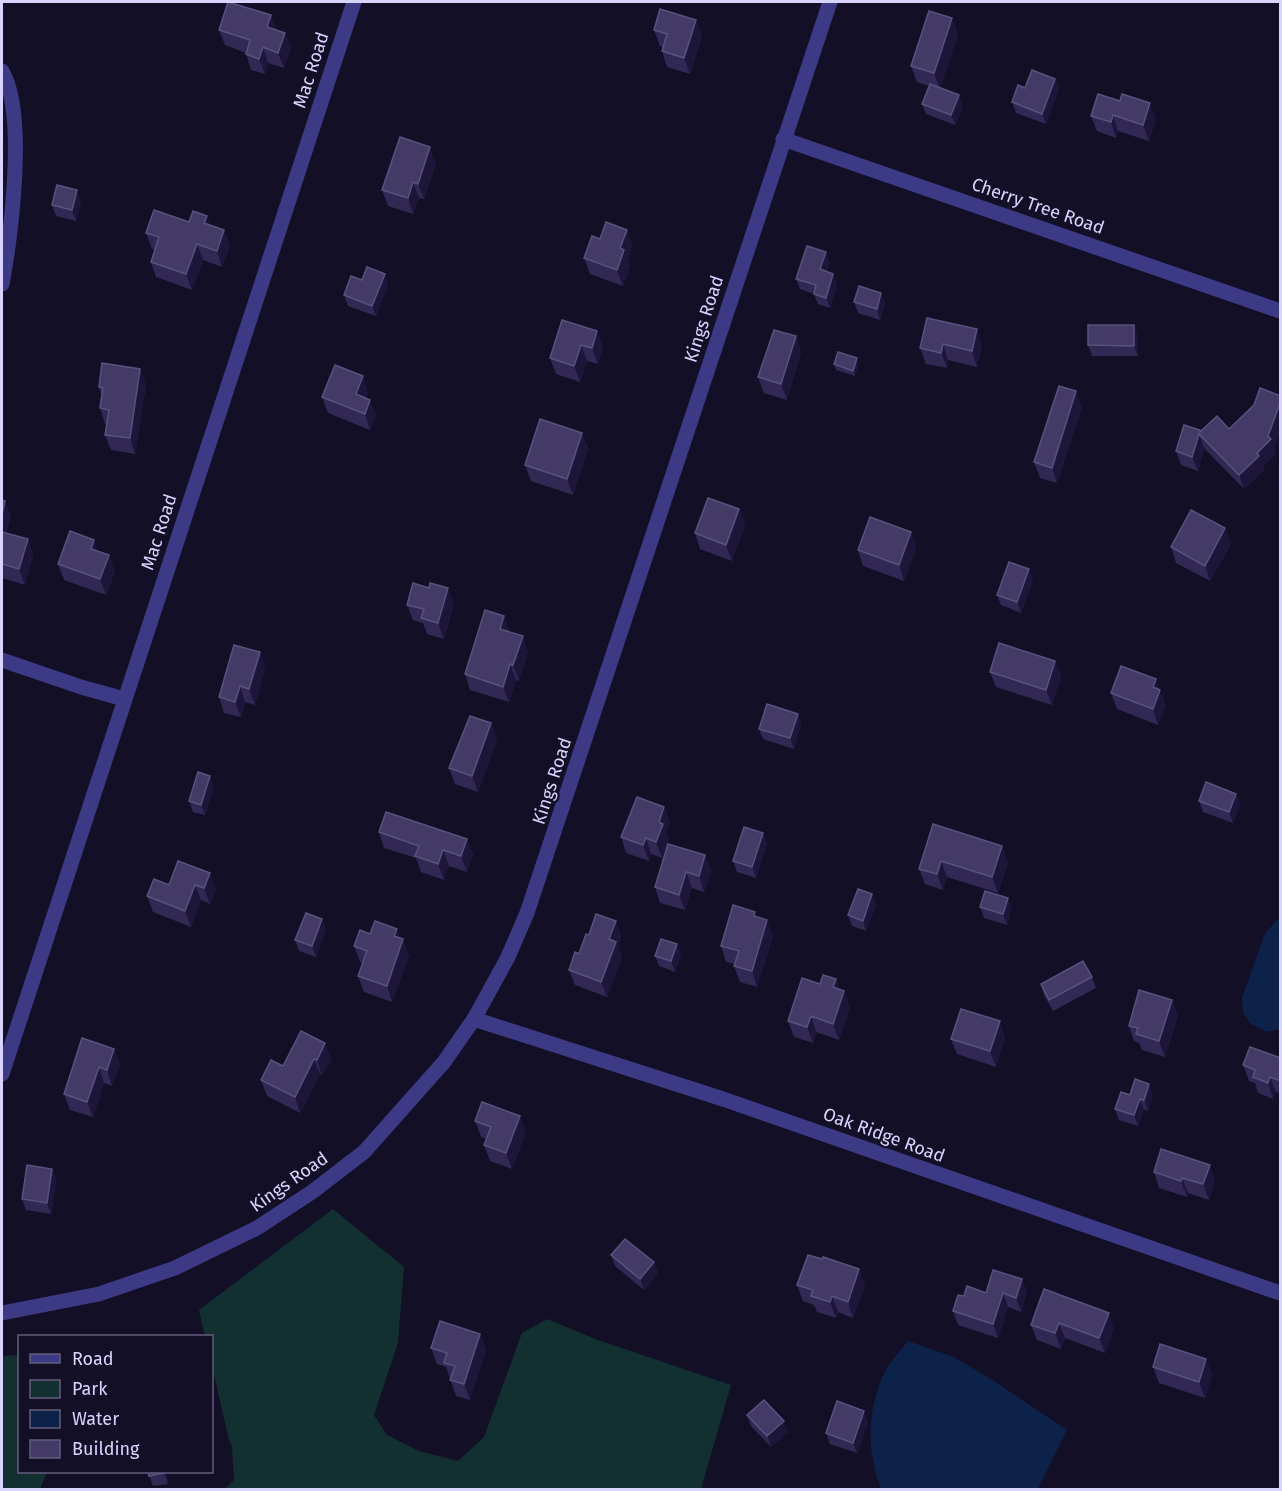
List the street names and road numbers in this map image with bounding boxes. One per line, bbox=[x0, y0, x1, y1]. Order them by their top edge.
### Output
street label: Mac Road bbox=[288, 29, 334, 111]
street label: Cherry Tree Road bbox=[969, 173, 1107, 239]
street label: Kings Road bbox=[680, 273, 728, 365]
street label: Mac Road bbox=[136, 491, 182, 573]
street label: Kings Road bbox=[528, 735, 576, 827]
street label: Oak Ridge Road bbox=[820, 1103, 948, 1167]
street label: Kings Road bbox=[246, 1147, 332, 1217]

